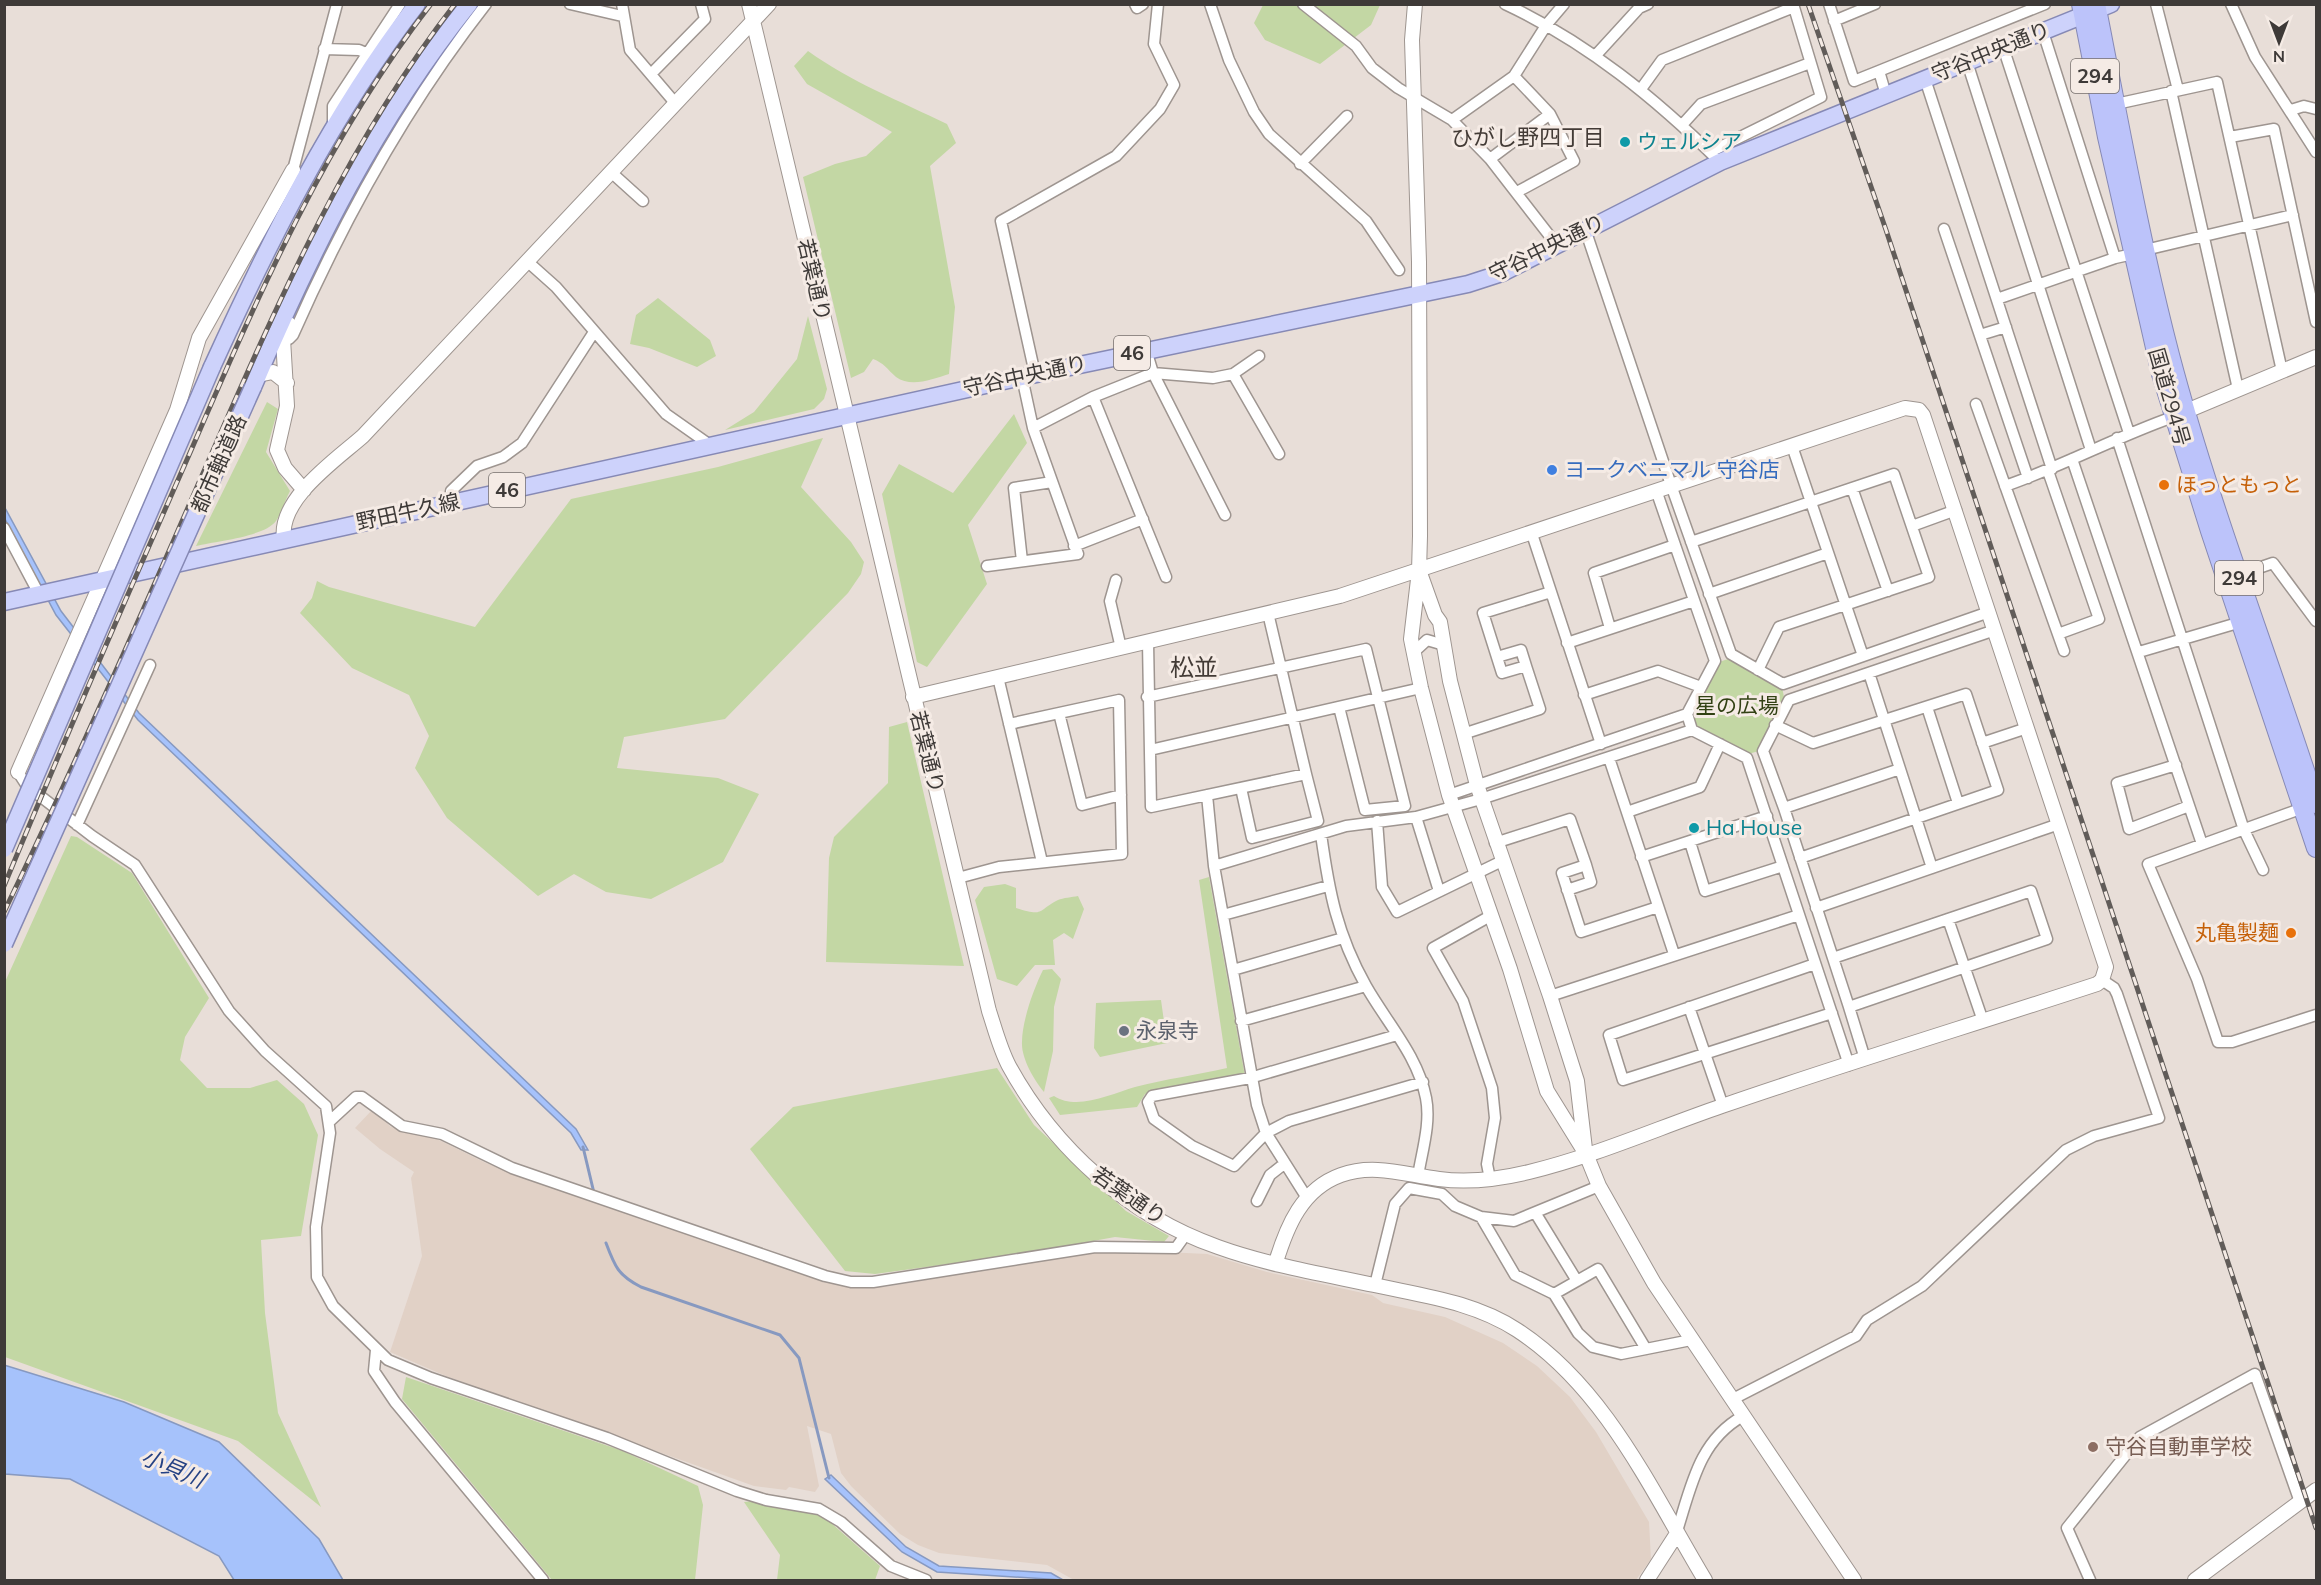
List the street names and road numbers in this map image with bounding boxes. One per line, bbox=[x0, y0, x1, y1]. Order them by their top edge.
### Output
street label: 守谷中央通り bbox=[1927, 15, 2054, 87]
road number: 294 bbox=[2071, 59, 2119, 93]
street label: 守谷中央通り bbox=[1484, 208, 1609, 286]
street label: 若葉通り bbox=[793, 236, 837, 324]
road number: 46 bbox=[1114, 336, 1150, 370]
street label: 国道294号 bbox=[2144, 345, 2196, 449]
street label: 守谷中央通り bbox=[960, 349, 1089, 401]
street label: 都市軸道路 bbox=[185, 410, 251, 517]
road number: 46 bbox=[489, 473, 525, 507]
street label: 野田牛久線 bbox=[354, 487, 462, 535]
road number: 294 bbox=[2215, 561, 2263, 595]
street label: 若葉通り bbox=[905, 708, 951, 796]
street label: 若葉通り bbox=[1088, 1160, 1171, 1230]

